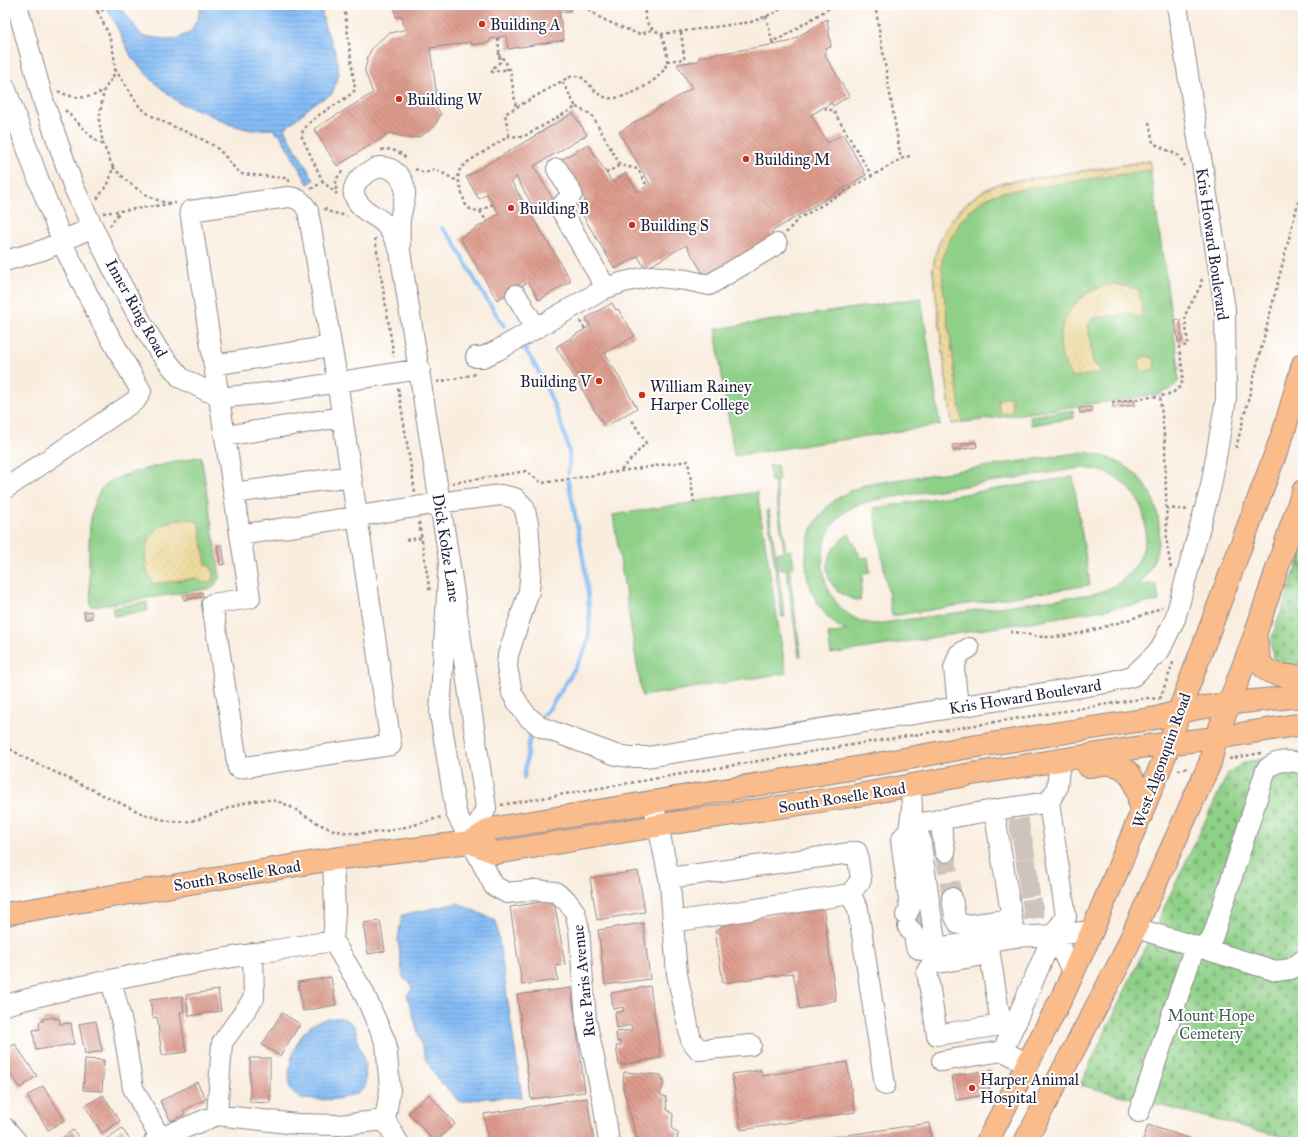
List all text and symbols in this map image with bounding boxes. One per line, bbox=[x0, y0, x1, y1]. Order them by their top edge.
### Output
place label: Building A bbox=[490, 15, 561, 35]
marker: Building A bbox=[477, 19, 487, 29]
place label: Building W bbox=[407, 90, 483, 110]
marker: Building W bbox=[394, 94, 404, 104]
place label: Building M bbox=[754, 150, 830, 170]
marker: Building M bbox=[741, 154, 751, 164]
street label: Kris Howard Boulevard bbox=[1192, 167, 1233, 322]
place label: Building B bbox=[519, 199, 589, 219]
marker: Building B bbox=[506, 203, 516, 213]
place label: Building S bbox=[640, 216, 709, 236]
marker: Building S bbox=[627, 220, 637, 230]
street label: Inner Ring Road bbox=[101, 256, 171, 361]
place label: Building V bbox=[520, 372, 592, 392]
marker: Building V bbox=[594, 376, 604, 386]
place label: William Rainey Harper College bbox=[650, 377, 752, 415]
marker: William Rainey Harper College bbox=[637, 390, 647, 400]
street label: Dick Kolze Lane bbox=[429, 492, 465, 604]
street label: Kris Howard Boulevard bbox=[948, 675, 1103, 718]
street label: West Algonquin Road bbox=[1128, 690, 1196, 831]
street label: South Roselle Road bbox=[777, 778, 907, 817]
street label: South Roselle Road bbox=[172, 856, 302, 895]
street label: Rue Paris Avenue bbox=[568, 923, 599, 1038]
park label: Mount Hope Cemetery bbox=[1167, 1006, 1255, 1043]
place label: Harper Animal Hospital bbox=[980, 1070, 1080, 1107]
marker: Harper Animal Hospital bbox=[967, 1083, 977, 1093]

